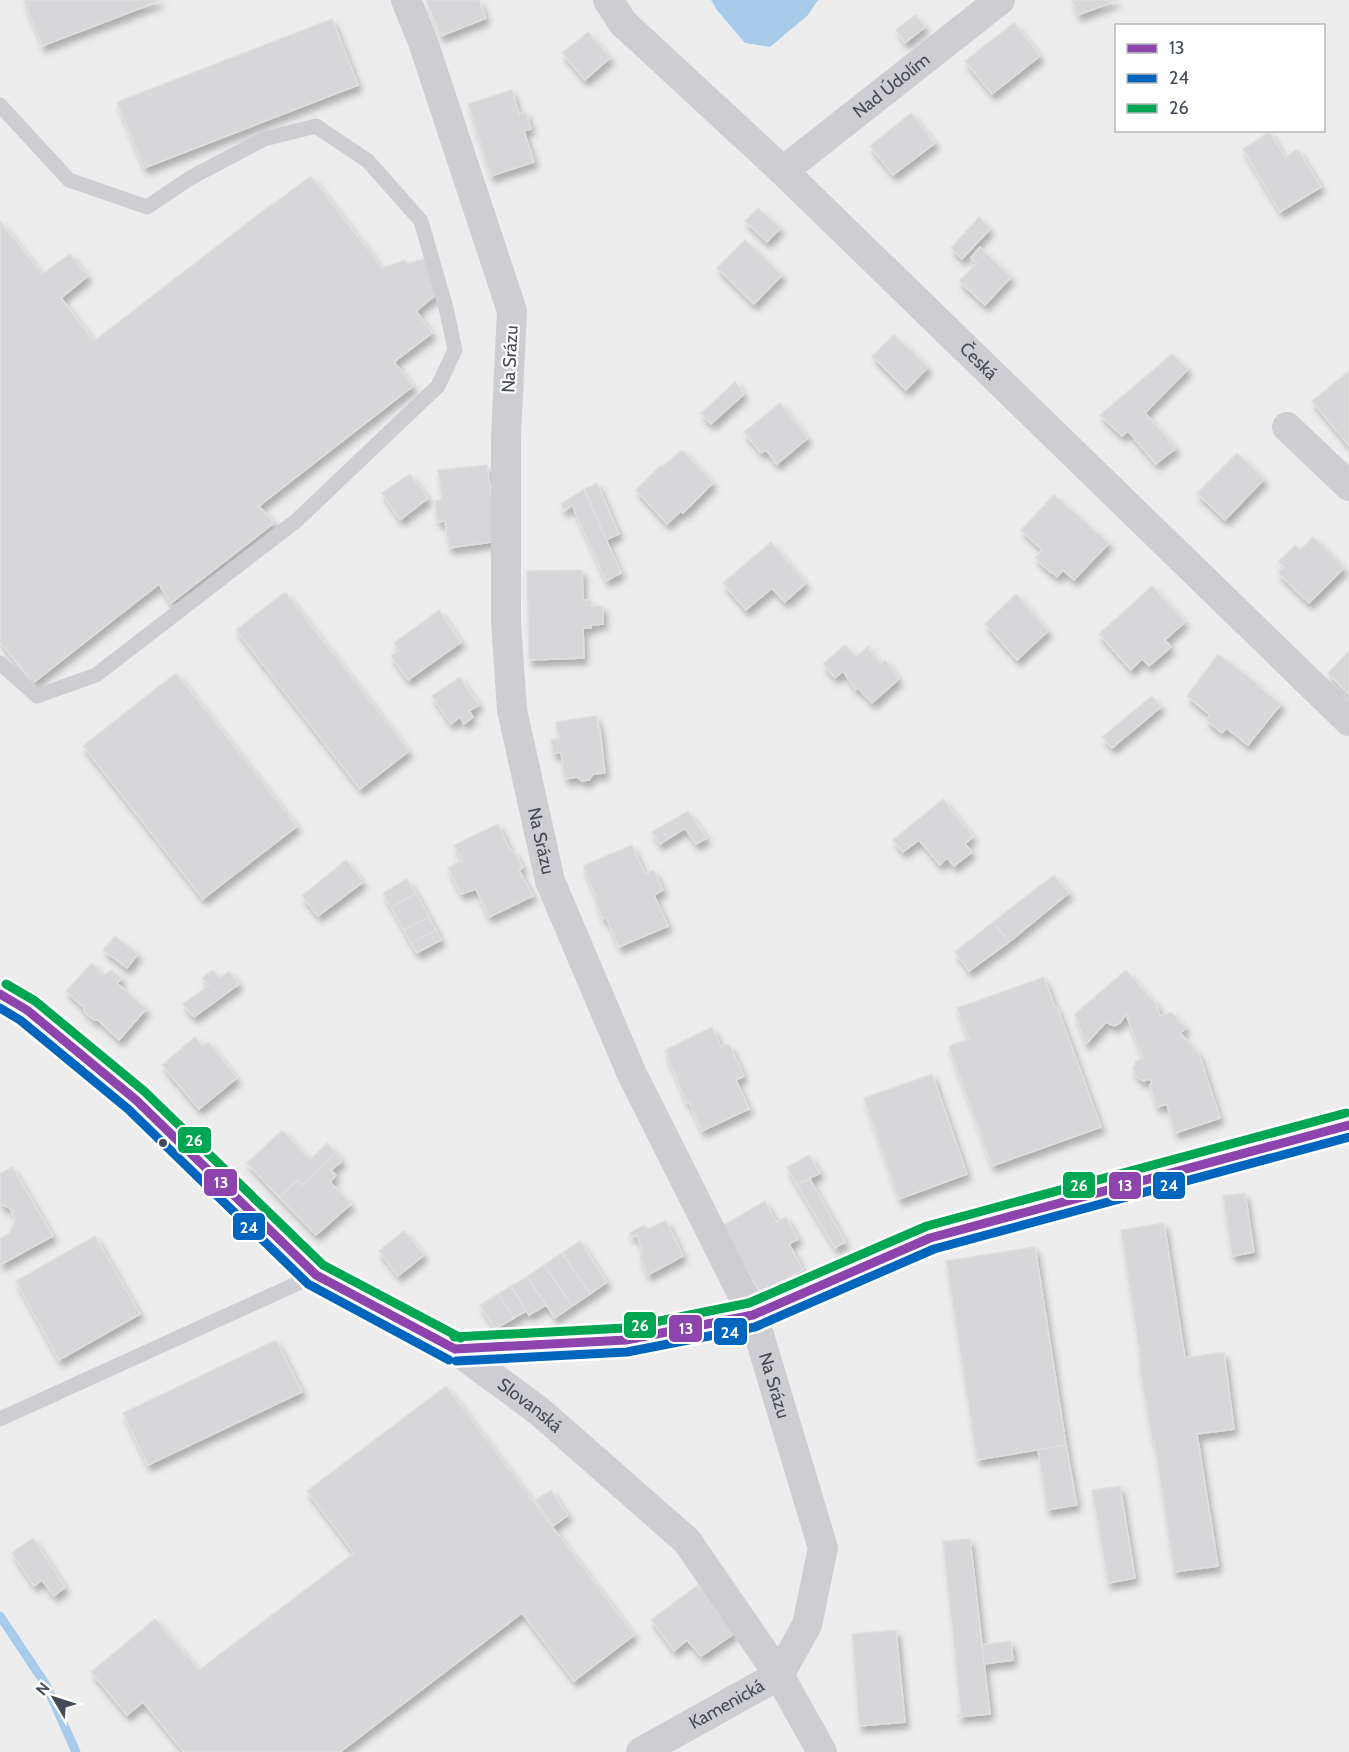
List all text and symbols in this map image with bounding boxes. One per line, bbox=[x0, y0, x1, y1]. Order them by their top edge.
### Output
legend bbox=[1115, 24, 1325, 132]
text: 13 bbox=[1169, 37, 1185, 59]
street label: Nad Údolím bbox=[849, 49, 934, 123]
text: 24 bbox=[1169, 67, 1189, 89]
text: 26 bbox=[1169, 97, 1189, 119]
street label: Na Srázu bbox=[497, 325, 523, 393]
street label: Česká bbox=[955, 338, 1002, 385]
street label: Na Srázu bbox=[523, 805, 559, 876]
line badge: 26 bbox=[177, 1126, 212, 1154]
text: 26 bbox=[185, 1131, 203, 1150]
unlabelled marker bbox=[157, 1137, 169, 1149]
line badge: 13 bbox=[203, 1168, 238, 1197]
line badge: 26 bbox=[1062, 1171, 1096, 1199]
line badge: 13 bbox=[1108, 1171, 1142, 1200]
line badge: 24 bbox=[1152, 1171, 1186, 1200]
text: 13 bbox=[214, 1173, 228, 1192]
text: 26 bbox=[1070, 1176, 1088, 1195]
text: 13 bbox=[1118, 1176, 1132, 1195]
text: 24 bbox=[1160, 1176, 1178, 1195]
line badge: 24 bbox=[232, 1212, 266, 1241]
text: 24 bbox=[240, 1218, 258, 1237]
line badge: 26 bbox=[623, 1311, 657, 1339]
line badge: 13 bbox=[668, 1314, 703, 1343]
text: 26 bbox=[631, 1316, 649, 1335]
line badge: 24 bbox=[713, 1317, 748, 1346]
text: 13 bbox=[679, 1319, 693, 1338]
text: 24 bbox=[721, 1323, 739, 1342]
street label: Na Srázu bbox=[754, 1350, 794, 1421]
street label: Slovanská bbox=[493, 1373, 567, 1437]
north arrow bbox=[24, 1668, 84, 1728]
street label: Kamenická bbox=[685, 1674, 768, 1734]
text: N bbox=[32, 1679, 54, 1699]

